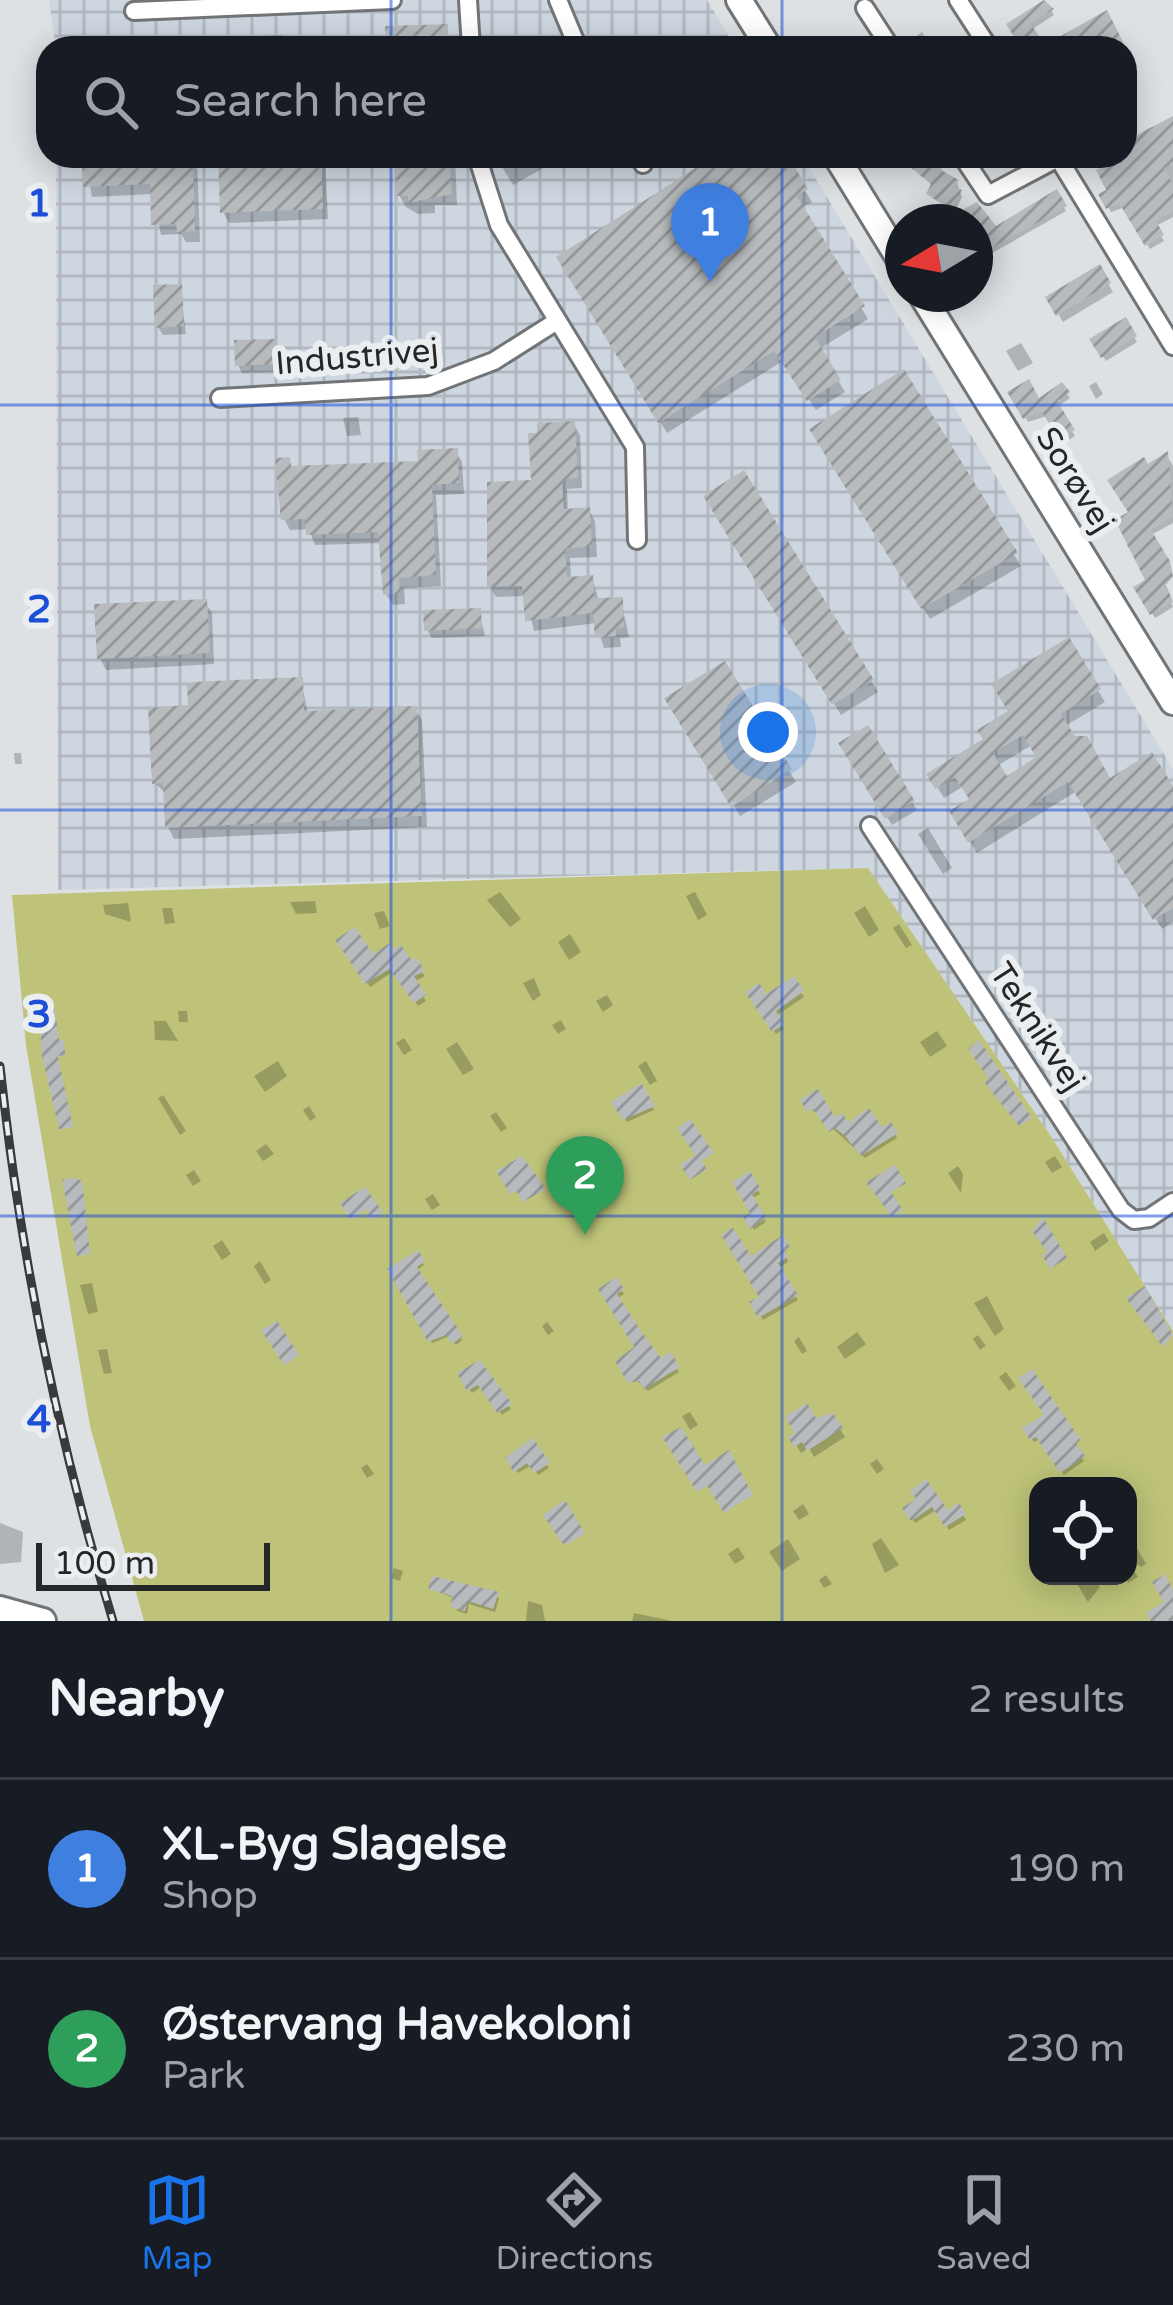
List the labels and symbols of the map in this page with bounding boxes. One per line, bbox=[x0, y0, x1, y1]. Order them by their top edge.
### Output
text: 1 bbox=[27, 180, 51, 227]
pin: 1 bbox=[671, 183, 749, 282]
north arrow bbox=[885, 204, 993, 312]
street label: Industrivej bbox=[274, 330, 440, 384]
street label: Sorøvej bbox=[1028, 420, 1122, 540]
text: 2 bbox=[27, 586, 51, 633]
your location bbox=[738, 702, 798, 762]
street label: Teknikvej bbox=[981, 955, 1093, 1099]
text: 3 bbox=[27, 991, 51, 1038]
pin: 2 bbox=[546, 1136, 624, 1235]
text: 4 bbox=[27, 1396, 51, 1443]
scale bar bbox=[36, 1537, 270, 1590]

